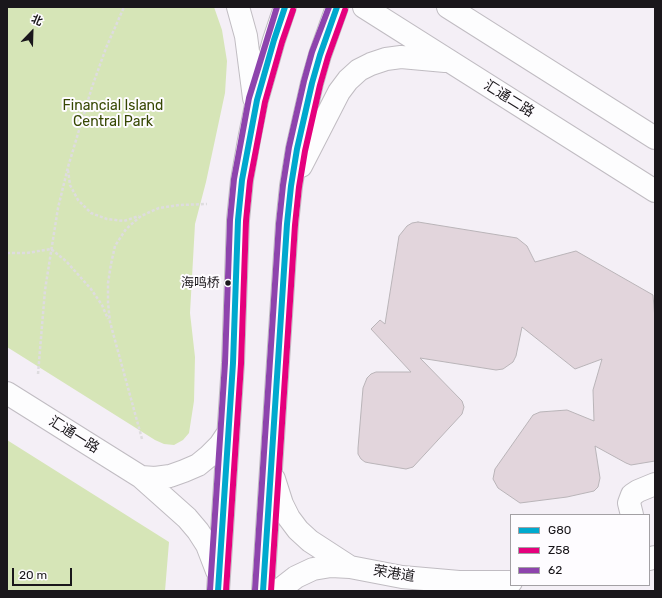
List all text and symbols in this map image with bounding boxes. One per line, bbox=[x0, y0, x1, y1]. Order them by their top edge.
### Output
north arrow bbox=[12, 12, 52, 52]
text: 北 bbox=[29, 12, 44, 29]
street label: 汇通二路 bbox=[481, 77, 537, 121]
park label: Financial Island Central Park bbox=[63, 98, 163, 130]
place label: 海鸣桥 bbox=[181, 275, 220, 291]
marker: 海鸣桥 bbox=[223, 278, 233, 288]
street label: 汇通一路 bbox=[46, 413, 102, 457]
legend bbox=[510, 514, 650, 586]
text: G80 bbox=[548, 523, 571, 537]
text: Z58 bbox=[548, 543, 570, 557]
scale bar bbox=[14, 560, 74, 586]
street label: 荣港道 bbox=[372, 562, 416, 586]
text: 62 bbox=[548, 563, 562, 577]
text: 20 m bbox=[19, 568, 47, 582]

